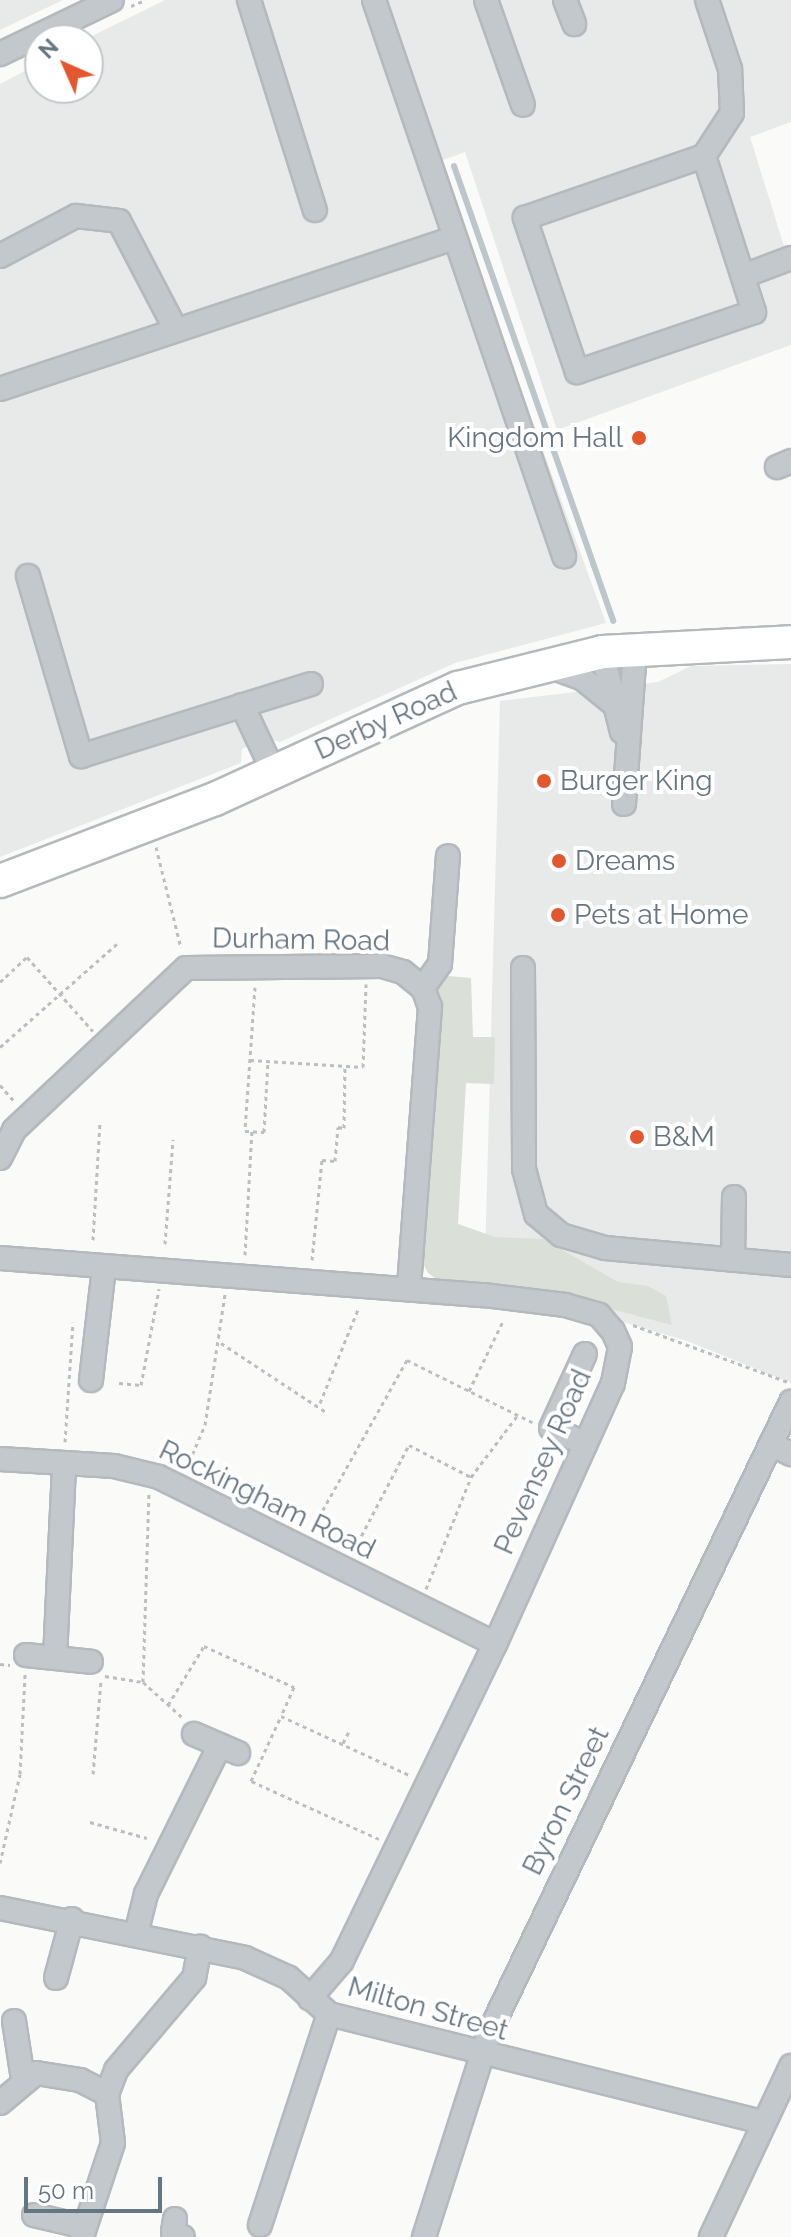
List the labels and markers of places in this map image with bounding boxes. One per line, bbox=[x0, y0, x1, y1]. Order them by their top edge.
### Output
place label: Kingdom Hall bbox=[447, 421, 623, 455]
marker: Kingdom Hall bbox=[630, 429, 648, 447]
place label: Burger King bbox=[560, 764, 713, 798]
marker: Burger King bbox=[535, 772, 553, 790]
place label: Dreams bbox=[575, 844, 675, 878]
marker: Dreams bbox=[550, 852, 568, 870]
place label: Pets at Home bbox=[574, 898, 748, 932]
marker: Pets at Home bbox=[549, 906, 567, 924]
place label: B&M bbox=[653, 1120, 715, 1154]
marker: B&M bbox=[628, 1128, 646, 1146]

